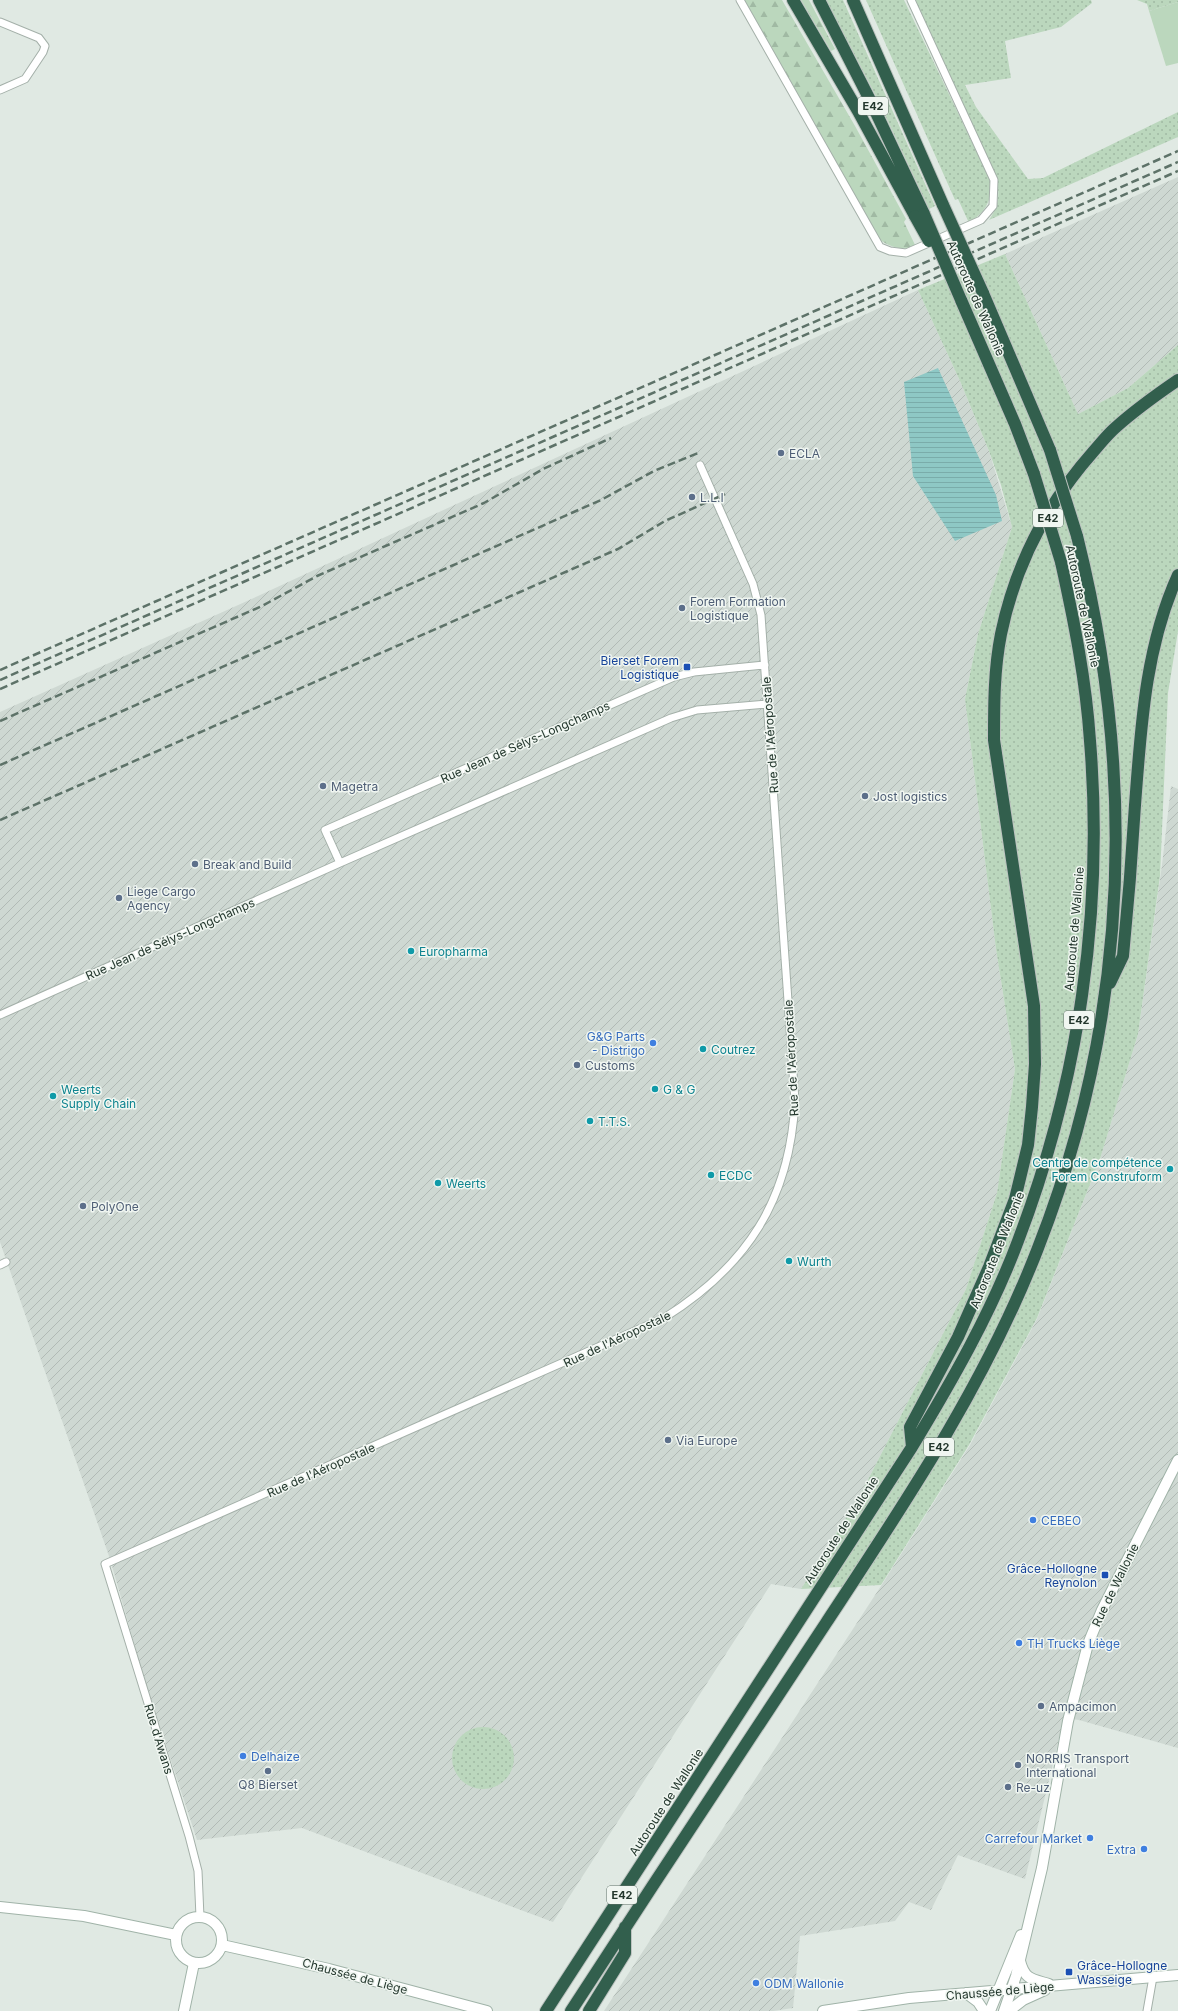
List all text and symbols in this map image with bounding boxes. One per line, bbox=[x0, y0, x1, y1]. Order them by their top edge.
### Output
road number: E42 bbox=[858, 97, 888, 115]
street label: Autoroute de Wallonie bbox=[944, 238, 1008, 358]
place label: ECLA bbox=[789, 446, 820, 461]
marker: ECLA bbox=[776, 448, 786, 458]
place label: L.L.I bbox=[700, 490, 724, 505]
marker: L.L.I bbox=[687, 492, 697, 502]
road number: E42 bbox=[1033, 509, 1063, 527]
street label: Autoroute de Wallonie bbox=[1063, 543, 1103, 669]
place label: Forem Formation Logistique bbox=[690, 594, 786, 623]
marker: Forem Formation Logistique bbox=[677, 603, 687, 613]
place label: Bierset Forem Logistique bbox=[600, 653, 679, 682]
marker: Bierset Forem Logistique bbox=[682, 662, 692, 672]
street label: Rue de l'Aéropostale bbox=[758, 676, 782, 794]
street label: Rue Jean de Sélys-Longchamps bbox=[438, 698, 612, 786]
place label: Magetra bbox=[331, 779, 378, 794]
marker: Magetra bbox=[318, 781, 328, 791]
place label: Jost logistics bbox=[873, 789, 947, 804]
marker: Jost logistics bbox=[860, 791, 870, 801]
place label: Break and Build bbox=[203, 857, 292, 872]
marker: Break and Build bbox=[190, 859, 200, 869]
street label: Autoroute de Wallonie bbox=[1061, 866, 1087, 992]
place label: Liege Cargo Agency bbox=[127, 884, 196, 913]
marker: Liege Cargo Agency bbox=[114, 893, 124, 903]
street label: Rue Jean de Sélys-Longchamps bbox=[83, 895, 257, 983]
place label: Europharma bbox=[419, 944, 488, 959]
marker: Europharma bbox=[406, 946, 416, 956]
street label: Rue de l'Aéropostale bbox=[780, 999, 802, 1117]
road number: E42 bbox=[1064, 1011, 1094, 1029]
place label: G&G Parts - Distrigo bbox=[587, 1029, 645, 1058]
marker: G&G Parts - Distrigo bbox=[648, 1038, 658, 1048]
place label: Coutrez bbox=[711, 1042, 756, 1057]
marker: Coutrez bbox=[698, 1044, 708, 1054]
place label: Customs bbox=[585, 1058, 635, 1073]
marker: Customs bbox=[572, 1060, 582, 1070]
place label: Weerts Supply Chain bbox=[61, 1082, 136, 1111]
place label: G & G bbox=[663, 1082, 695, 1097]
marker: G & G bbox=[650, 1084, 660, 1094]
marker: Weerts Supply Chain bbox=[48, 1091, 58, 1101]
place label: T.T.S. bbox=[598, 1114, 630, 1129]
marker: T.T.S. bbox=[585, 1116, 595, 1126]
place label: Centre de compétence Forem Construform bbox=[1032, 1155, 1162, 1184]
marker: Centre de compétence Forem Construform bbox=[1165, 1164, 1175, 1174]
place label: ECDC bbox=[719, 1168, 753, 1183]
marker: ECDC bbox=[706, 1170, 716, 1180]
place label: Weerts bbox=[446, 1176, 486, 1191]
marker: Weerts bbox=[433, 1178, 443, 1188]
street label: Autoroute de Wallonie bbox=[967, 1189, 1027, 1311]
place label: PolyOne bbox=[91, 1199, 139, 1214]
marker: PolyOne bbox=[78, 1201, 88, 1211]
place label: Wurth bbox=[797, 1254, 832, 1269]
marker: Wurth bbox=[784, 1256, 794, 1266]
street label: Rue de l'Aéropostale bbox=[561, 1308, 673, 1370]
place label: Via Europe bbox=[676, 1433, 737, 1448]
marker: Via Europe bbox=[663, 1435, 673, 1445]
road number: E42 bbox=[924, 1438, 954, 1456]
street label: Rue de l'Aéropostale bbox=[265, 1439, 377, 1501]
street label: Autoroute de Wallonie bbox=[801, 1474, 881, 1586]
place label: CEBEO bbox=[1041, 1513, 1081, 1528]
marker: CEBEO bbox=[1028, 1515, 1038, 1525]
street label: Rue de Wallonie bbox=[1088, 1541, 1142, 1629]
place label: Grâce-Hollogne Reynolon bbox=[1007, 1561, 1097, 1590]
marker: Grâce-Hollogne Reynolon bbox=[1100, 1570, 1110, 1580]
place label: TH Trucks Liège bbox=[1027, 1636, 1120, 1651]
marker: TH Trucks Liège bbox=[1014, 1638, 1024, 1648]
place label: Ampacimon bbox=[1049, 1699, 1117, 1714]
marker: Ampacimon bbox=[1036, 1701, 1046, 1711]
street label: Rue d'Awans bbox=[141, 1702, 177, 1776]
street label: Autoroute de Wallonie bbox=[626, 1746, 706, 1858]
place label: Delhaize bbox=[251, 1749, 300, 1764]
marker: Delhaize bbox=[238, 1751, 248, 1761]
place label: NORRIS Transport International bbox=[1026, 1751, 1129, 1780]
marker: NORRIS Transport International bbox=[1013, 1760, 1023, 1770]
marker: Q8 Bierset bbox=[263, 1766, 273, 1776]
place label: Q8 Bierset bbox=[238, 1777, 298, 1792]
place label: Re-uz bbox=[1016, 1780, 1050, 1795]
marker: Re-uz bbox=[1003, 1782, 1013, 1792]
place label: Carrefour Market bbox=[985, 1831, 1082, 1846]
marker: Carrefour Market bbox=[1085, 1833, 1095, 1843]
place label: Extra bbox=[1107, 1842, 1136, 1857]
marker: Extra bbox=[1139, 1844, 1149, 1854]
road number: E42 bbox=[607, 1886, 637, 1904]
street label: Chaussée de Liège bbox=[301, 1955, 409, 1997]
place label: Grâce-Hollogne Wasseige bbox=[1077, 1958, 1167, 1987]
marker: Grâce-Hollogne Wasseige bbox=[1064, 1967, 1074, 1977]
place label: ODM Wallonie bbox=[764, 1976, 844, 1991]
marker: ODM Wallonie bbox=[751, 1978, 761, 1988]
street label: Chaussée de Liège bbox=[945, 1979, 1055, 2003]

